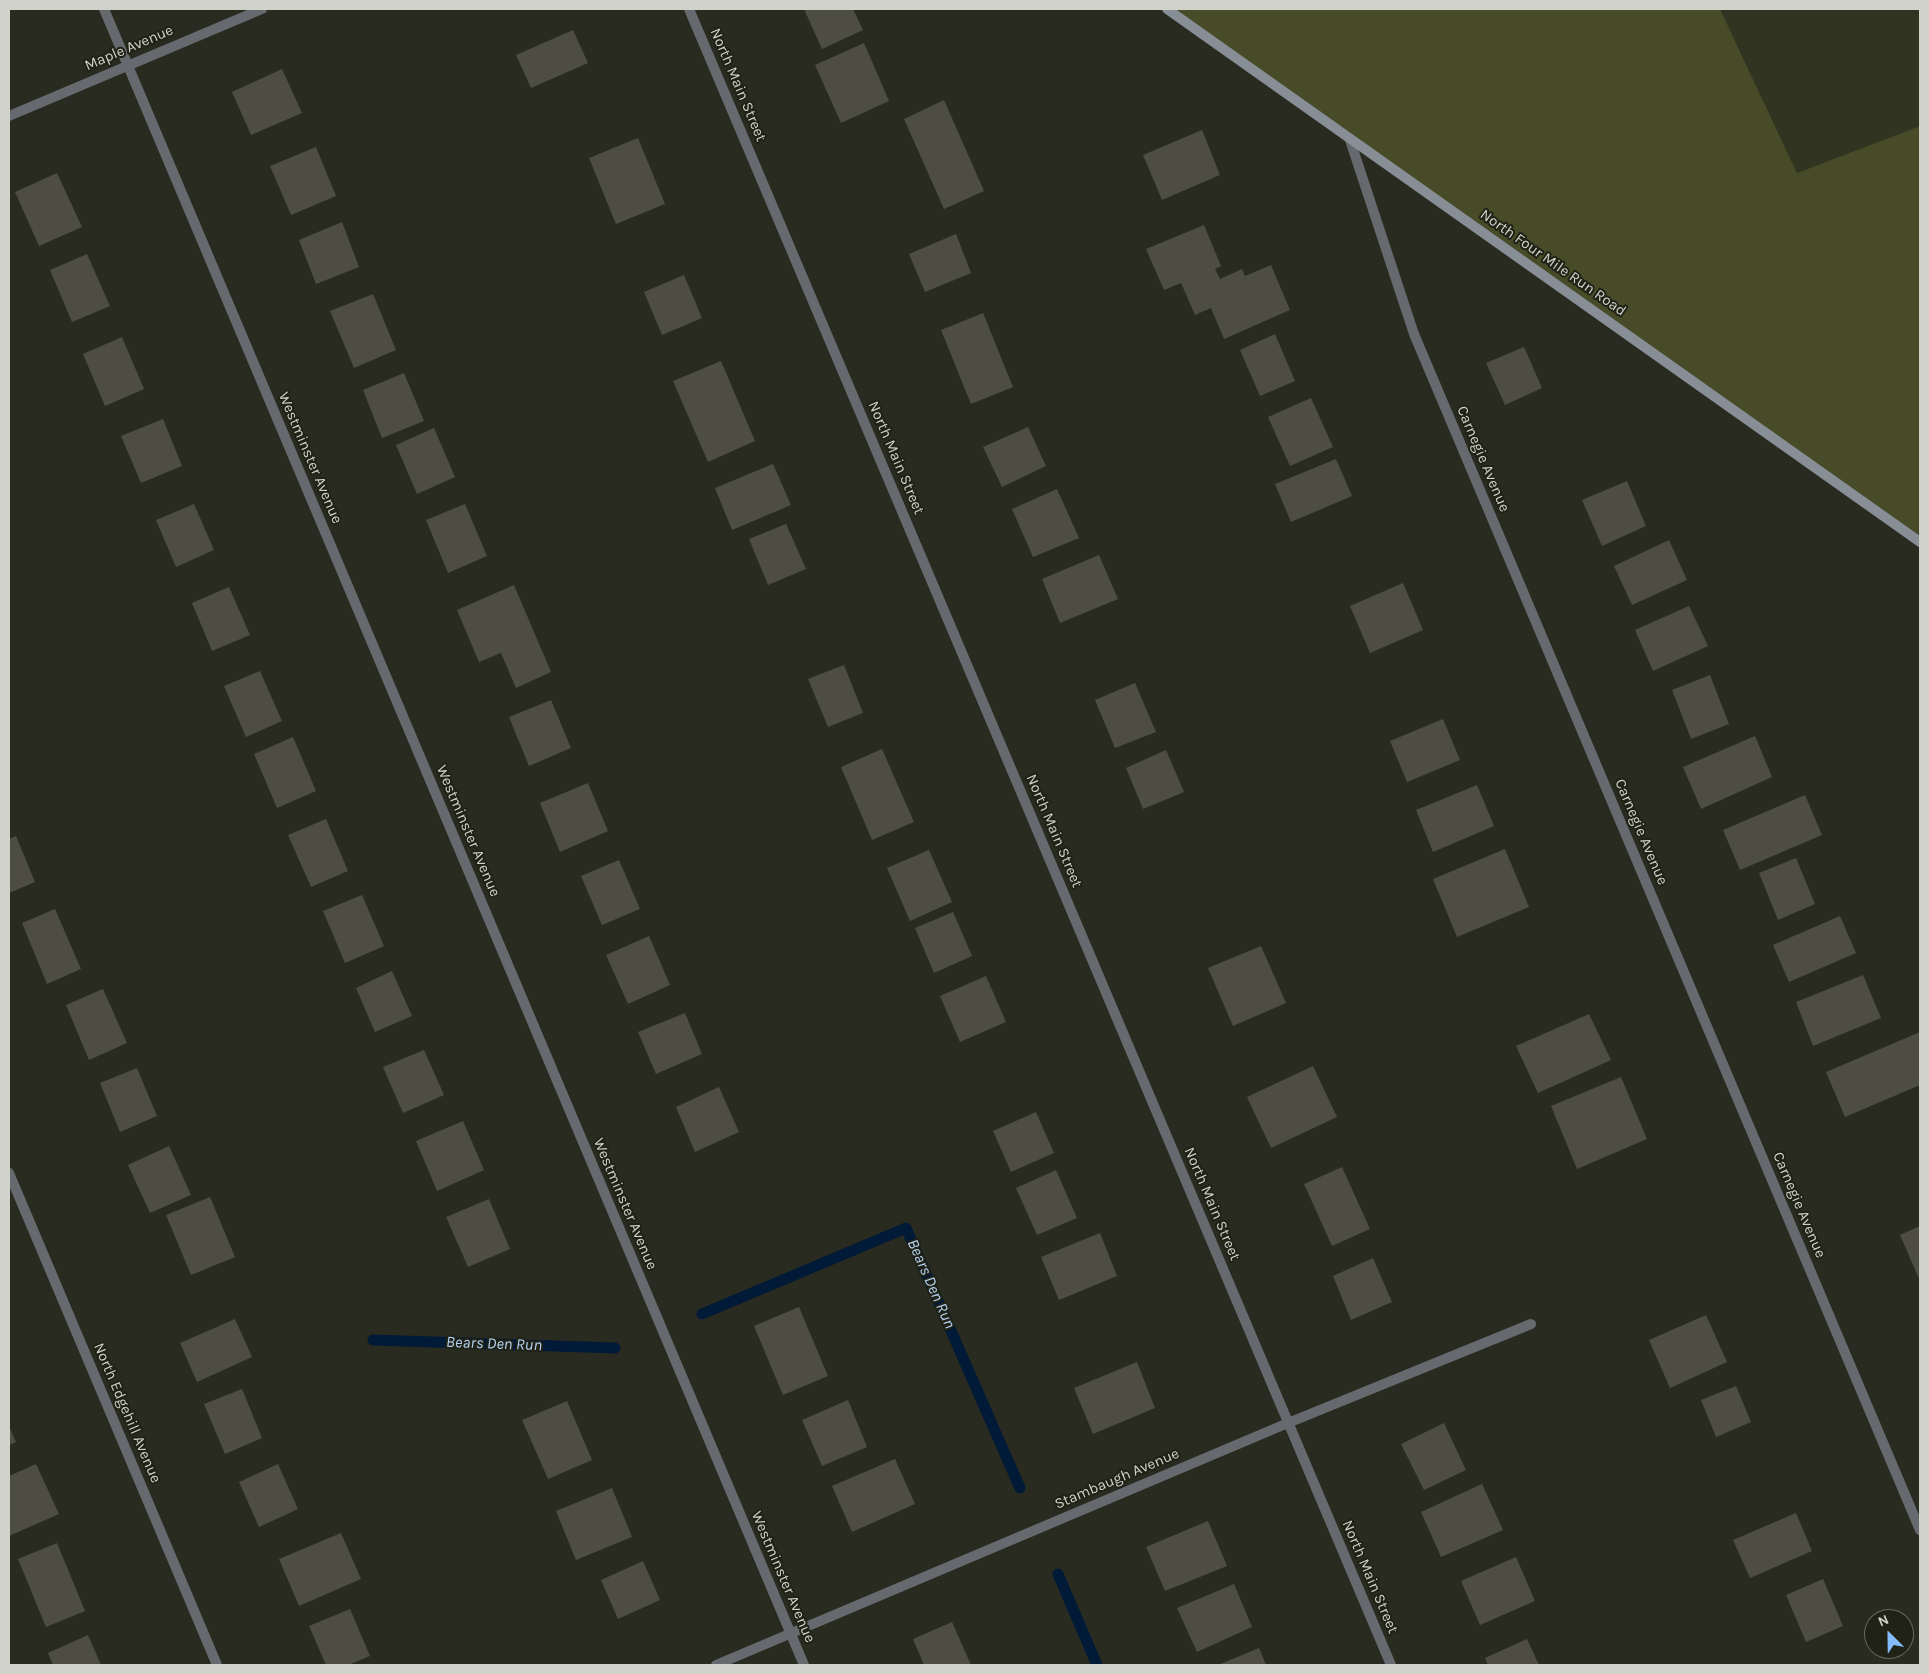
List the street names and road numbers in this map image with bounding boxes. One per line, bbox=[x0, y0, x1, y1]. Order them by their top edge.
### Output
street label: Maple Avenue bbox=[82, 21, 176, 75]
street label: North Main Street bbox=[706, 26, 770, 144]
street label: North Four Mile Run Road bbox=[1477, 206, 1629, 320]
street label: Westminster Avenue bbox=[274, 389, 346, 527]
street label: North Main Street bbox=[864, 399, 928, 517]
street label: Carnegie Avenue bbox=[1453, 403, 1513, 515]
street label: Westminster Avenue bbox=[432, 762, 504, 900]
street label: North Main Street bbox=[1022, 772, 1086, 890]
street label: Carnegie Avenue bbox=[1611, 776, 1671, 888]
street label: Westminster Avenue bbox=[589, 1135, 661, 1273]
street label: North Main Street bbox=[1180, 1145, 1244, 1263]
street label: Carnegie Avenue bbox=[1769, 1149, 1829, 1261]
street label: North Edgehill Avenue bbox=[89, 1340, 165, 1486]
street label: Stambaugh Avenue bbox=[1052, 1445, 1182, 1513]
street label: Westminster Avenue bbox=[747, 1508, 819, 1646]
street label: North Main Street bbox=[1338, 1518, 1402, 1636]

